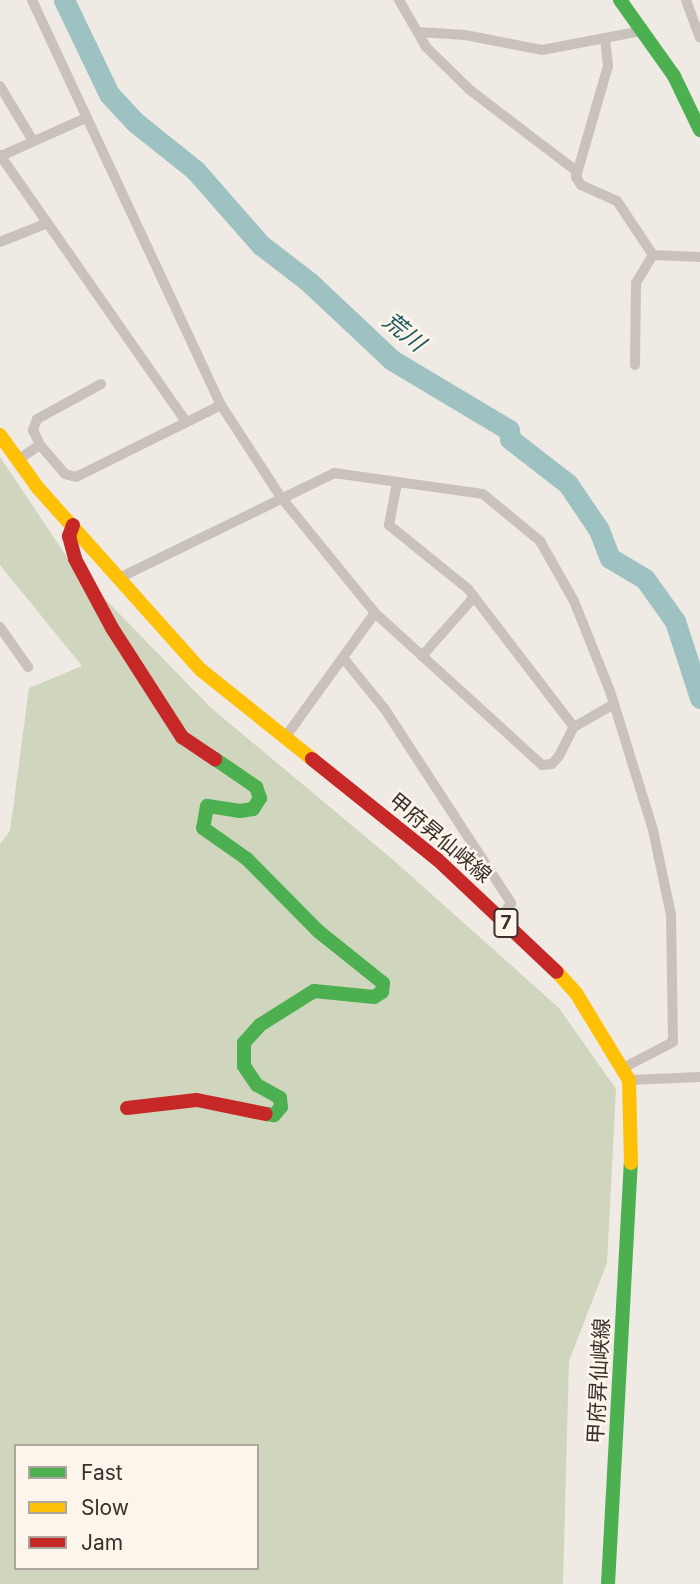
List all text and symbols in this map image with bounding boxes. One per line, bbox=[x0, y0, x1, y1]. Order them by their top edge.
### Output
water label: 荒川 bbox=[377, 307, 431, 357]
street label: 甲府昇仙峡線 bbox=[384, 788, 496, 888]
road number: 7 bbox=[492, 908, 520, 939]
street label: 甲府昇仙峡線 bbox=[583, 1317, 615, 1445]
legend bbox=[14, 1444, 259, 1570]
text: Fast bbox=[81, 1460, 123, 1485]
text: Slow bbox=[81, 1495, 129, 1520]
text: Jam bbox=[81, 1530, 123, 1555]

